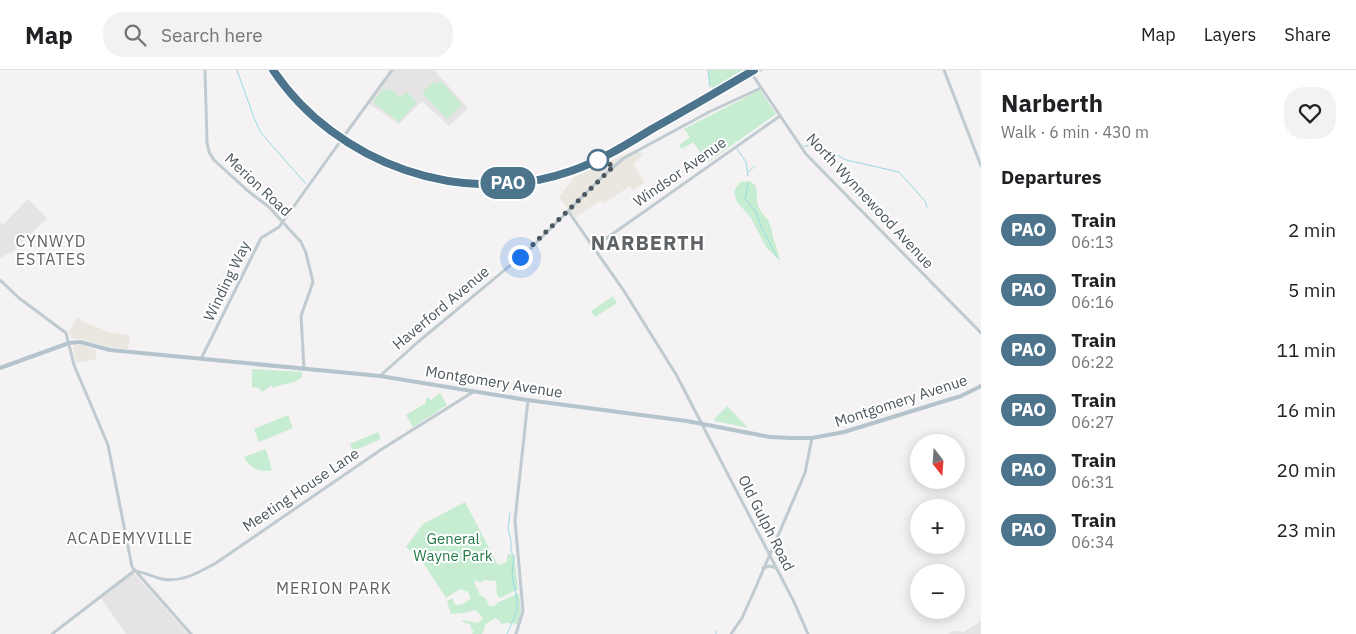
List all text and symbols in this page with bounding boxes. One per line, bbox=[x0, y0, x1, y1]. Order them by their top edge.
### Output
search box bbox=[103, 12, 453, 57]
text: Map bbox=[25, 19, 73, 51]
icon: search bbox=[121, 21, 149, 49]
text: Search here bbox=[161, 23, 263, 47]
text: Map bbox=[1141, 23, 1176, 46]
text: Layers bbox=[1204, 23, 1256, 46]
text: Share bbox=[1284, 23, 1331, 46]
text: Narberth bbox=[1001, 87, 1103, 119]
button: heart bbox=[1284, 87, 1336, 139]
text: Walk · 6 min · 430 m bbox=[1001, 122, 1149, 142]
street label: North Wynnewood Avenue bbox=[803, 129, 938, 272]
street label: Windsor Avenue bbox=[630, 132, 730, 211]
street label: Merion Road bbox=[221, 149, 296, 220]
unlabelled marker bbox=[587, 149, 609, 171]
text: Departures bbox=[1001, 165, 1101, 189]
line badge: PAO bbox=[479, 167, 537, 199]
text: PAO bbox=[490, 171, 526, 194]
text: Train bbox=[1071, 208, 1116, 232]
text: PAO bbox=[1011, 218, 1046, 241]
text: 2 min bbox=[1288, 218, 1336, 242]
district label: NARBERTH bbox=[591, 229, 705, 256]
district label: CYNWYD ESTATES bbox=[15, 231, 87, 269]
text: 06:13 bbox=[1071, 232, 1114, 252]
street label: Winding Way bbox=[199, 237, 254, 324]
your location bbox=[508, 245, 533, 270]
street label: Haverford Avenue bbox=[388, 262, 493, 354]
text: Train bbox=[1071, 268, 1116, 292]
text: PAO bbox=[1011, 278, 1046, 301]
text: 5 min bbox=[1288, 278, 1336, 302]
text: 06:16 bbox=[1071, 292, 1114, 312]
text: Train bbox=[1071, 328, 1116, 352]
text: PAO bbox=[1011, 338, 1046, 361]
text: 11 min bbox=[1277, 338, 1336, 362]
text: 06:22 bbox=[1071, 352, 1114, 372]
street label: Montgomery Avenue bbox=[424, 361, 564, 402]
street label: Montgomery Avenue bbox=[832, 370, 970, 431]
text: Train bbox=[1071, 388, 1116, 412]
text: PAO bbox=[1011, 398, 1046, 421]
text: 16 min bbox=[1277, 398, 1336, 422]
text: 06:27 bbox=[1071, 412, 1114, 432]
north arrow bbox=[910, 434, 965, 489]
map controls bbox=[910, 434, 965, 619]
street label: Meeting House Lane bbox=[239, 444, 363, 536]
text: Train bbox=[1071, 448, 1116, 472]
text: PAO bbox=[1011, 458, 1046, 481]
text: 20 min bbox=[1277, 458, 1336, 482]
street label: Old Gulph Road bbox=[734, 472, 799, 574]
text: 06:31 bbox=[1071, 472, 1114, 492]
button: + bbox=[910, 499, 965, 554]
text: Train bbox=[1071, 508, 1116, 532]
text: PAO bbox=[1011, 518, 1046, 541]
text: 23 min bbox=[1277, 518, 1336, 542]
district label: ACADEMYVILLE bbox=[67, 528, 193, 548]
park label: General Wayne Park bbox=[413, 529, 493, 565]
text: 06:34 bbox=[1071, 532, 1114, 552]
button: − bbox=[910, 564, 965, 619]
district label: MERION PARK bbox=[276, 578, 392, 598]

